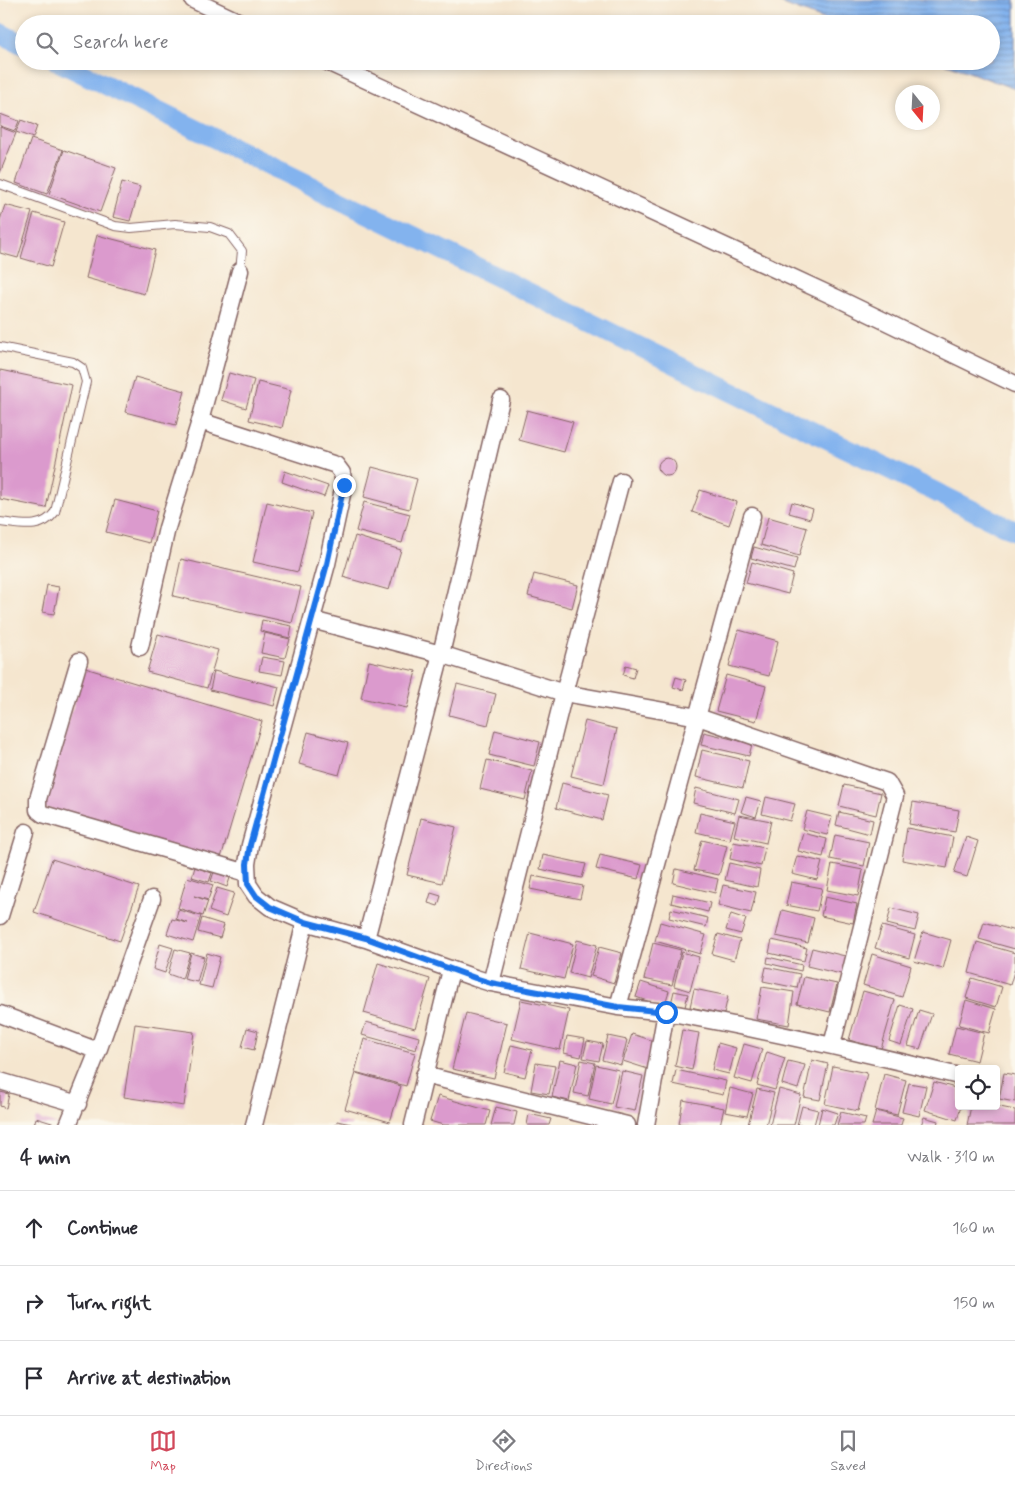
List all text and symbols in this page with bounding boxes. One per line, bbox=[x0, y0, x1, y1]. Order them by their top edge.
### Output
search box bbox=[15, 15, 1000, 70]
icon: search bbox=[33, 29, 61, 57]
text: Search here bbox=[73, 30, 169, 55]
north arrow bbox=[895, 85, 940, 130]
route end bbox=[333, 474, 356, 497]
route start bbox=[655, 1001, 678, 1024]
map controls bbox=[955, 1065, 1000, 1110]
button: locate bbox=[955, 1065, 1000, 1110]
text: 4 min bbox=[20, 1144, 71, 1172]
text: Walk · 310 m bbox=[907, 1147, 995, 1168]
icon: ahead bbox=[20, 1214, 48, 1242]
text: Continue bbox=[67, 1216, 138, 1241]
text: 160 m bbox=[952, 1218, 995, 1239]
icon: right bbox=[20, 1289, 48, 1317]
text: Turn right bbox=[67, 1291, 151, 1316]
text: 150 m bbox=[953, 1293, 995, 1314]
icon: arrive bbox=[20, 1364, 48, 1392]
text: Arrive at destination bbox=[67, 1366, 231, 1391]
tab: Map bbox=[149, 1427, 177, 1475]
tab: Directions bbox=[475, 1427, 533, 1475]
tab: Saved bbox=[831, 1427, 866, 1475]

